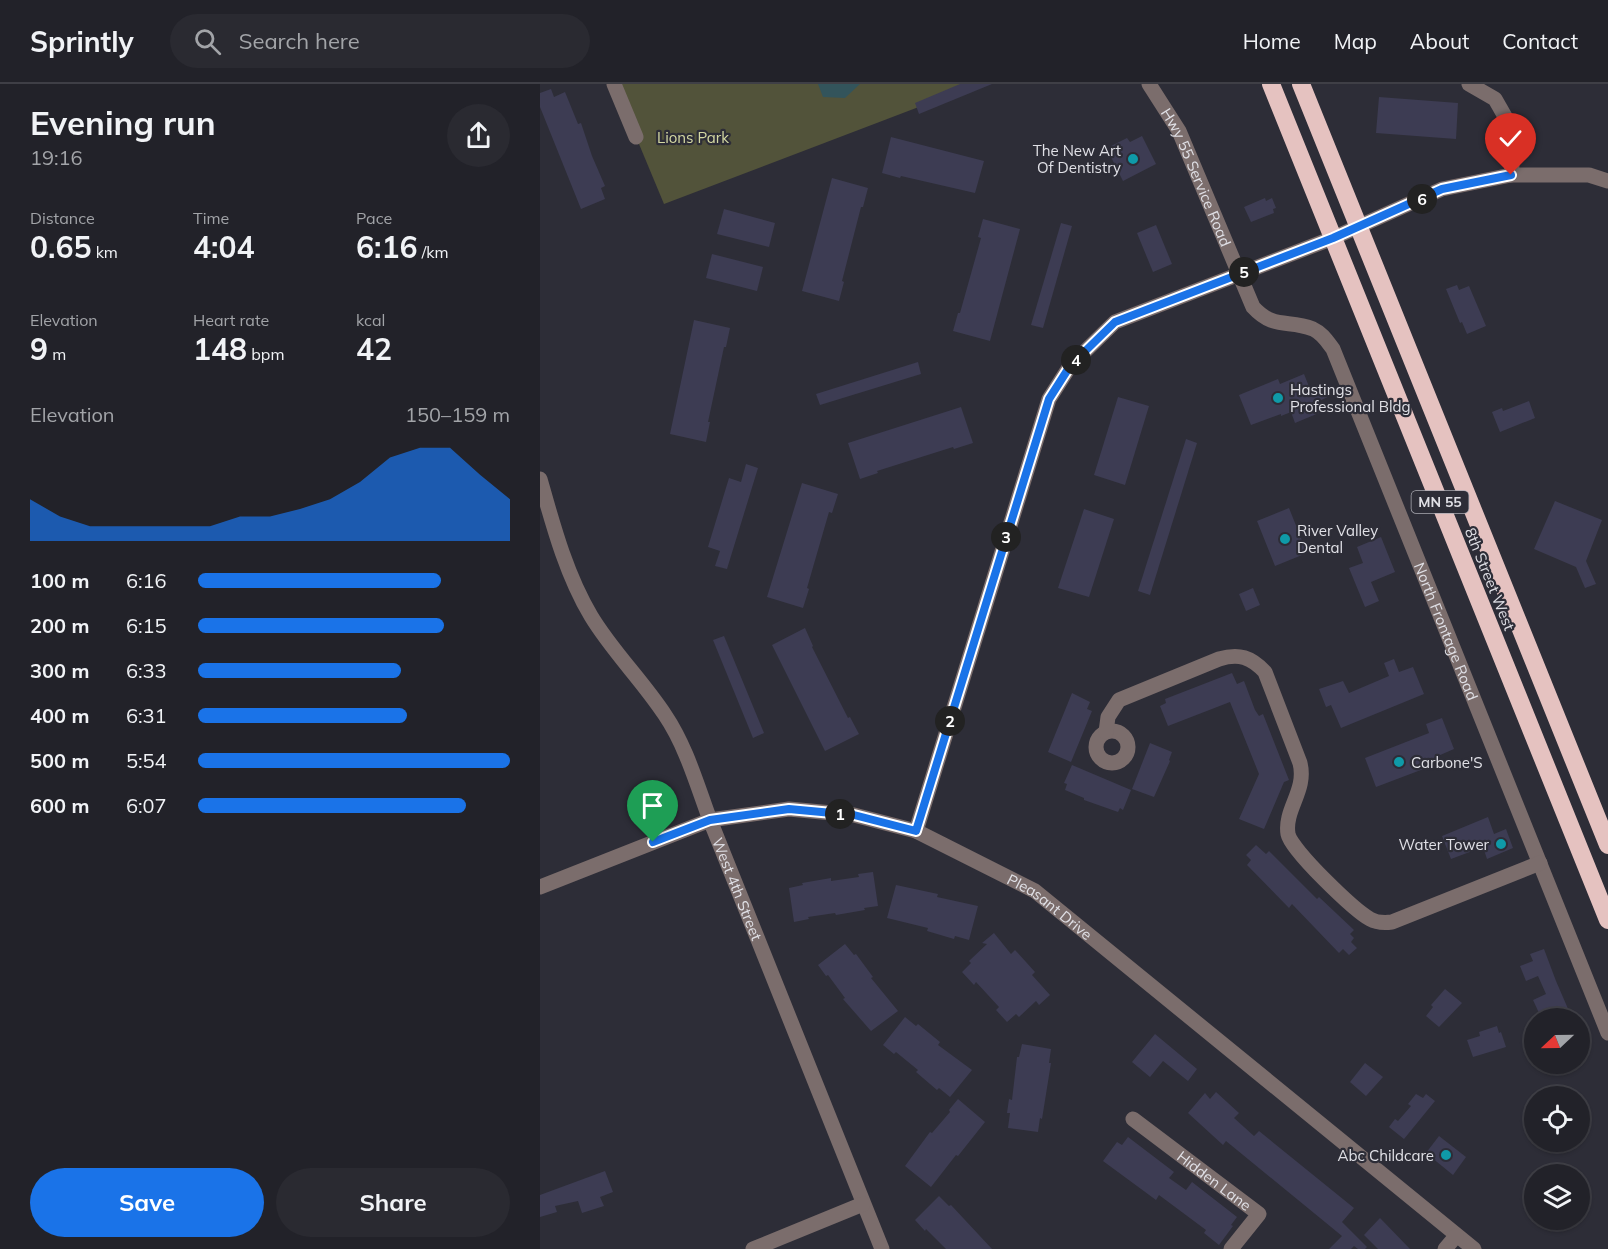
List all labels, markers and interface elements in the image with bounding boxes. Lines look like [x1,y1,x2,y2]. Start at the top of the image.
search box [170,14,590,68]
text: Sprintly [30,24,134,59]
icon: search [191,25,224,58]
text: Search here [239,27,360,55]
text: Home [1243,28,1301,54]
text: Map [1334,28,1377,54]
text: About [1410,28,1469,54]
text: Contact [1502,28,1578,54]
text: Evening run [30,102,216,143]
button: share [447,104,510,167]
street label: Hwy 55 Service Road [1157,104,1236,249]
pin [1485,113,1536,175]
icon: check [1494,122,1527,155]
park label: Lions Park [657,128,729,147]
place label: The New Art Of Dentistry [1033,141,1121,177]
text: 19:16 [30,145,83,170]
marker: The New Art Of Dentistry [1126,152,1140,166]
pin: 6 [1407,184,1437,214]
text: 6 [1417,189,1427,209]
text: Distance [30,208,95,228]
text: Time [193,208,229,228]
text: Pace [356,208,392,228]
text: 0.65 [30,228,91,266]
text: 4:04 [193,228,254,266]
text: 6:16 [356,228,417,266]
text: km [91,242,118,262]
text: /km [417,242,448,262]
pin: 5 [1229,257,1259,287]
text: 5 [1239,262,1249,282]
text: Elevation [30,310,98,330]
text: Heart rate [193,310,269,330]
text: kcal [356,310,385,330]
text: 9 [30,330,48,368]
text: 148 [193,330,247,368]
text: 42 [356,330,392,368]
text: m [48,344,66,364]
text: bpm [247,344,284,364]
pin: 4 [1061,345,1091,375]
text: 4 [1071,350,1081,370]
place label: Hastings Professional Bldg [1290,380,1411,416]
marker: Hastings Professional Bldg [1271,391,1285,405]
text: Elevation [30,402,115,427]
text: 150–159 m [405,402,510,427]
road number: MN 55 [1412,491,1468,513]
place label: River Valley Dental [1297,521,1378,557]
pin: 3 [991,522,1021,552]
street label: 8th Street West [1461,525,1519,633]
text: 3 [1001,527,1011,547]
marker: River Valley Dental [1278,532,1292,546]
street label: North Frontage Road [1410,560,1483,703]
text: 100 m [30,568,89,593]
text: 6:16 [126,568,167,593]
text: 200 m [30,613,89,638]
text: 6:15 [126,613,167,638]
text: 300 m [30,658,89,683]
text: 6:33 [126,658,167,683]
text: 400 m [30,703,89,728]
text: 6:31 [126,703,167,728]
pin: 2 [935,706,965,736]
text: 2 [945,711,955,731]
text: 500 m [30,748,89,773]
text: 5:54 [126,748,167,773]
place label: Carbone'S [1411,753,1483,772]
marker: Carbone'S [1392,755,1406,769]
pin [627,780,678,842]
icon: arrive [636,789,669,822]
text: 600 m [30,793,89,818]
text: 6:07 [126,793,167,818]
pin: 1 [825,799,855,829]
text: 1 [835,804,845,824]
street label: West 4th Street [708,835,767,943]
place label: Water Tower [1399,835,1490,854]
marker: Water Tower [1494,837,1508,851]
street label: Pleasant Drive [1004,869,1096,944]
north arrow [1524,1008,1590,1074]
map controls [1524,1008,1590,1230]
button: locate [1524,1086,1590,1152]
street label: Hidden Lane [1174,1146,1255,1215]
place label: Abc Childcare [1338,1146,1434,1165]
marker: Abc Childcare [1439,1148,1453,1162]
button: layers [1524,1164,1590,1230]
button: Save [30,1168,264,1237]
button: Share [276,1168,510,1237]

